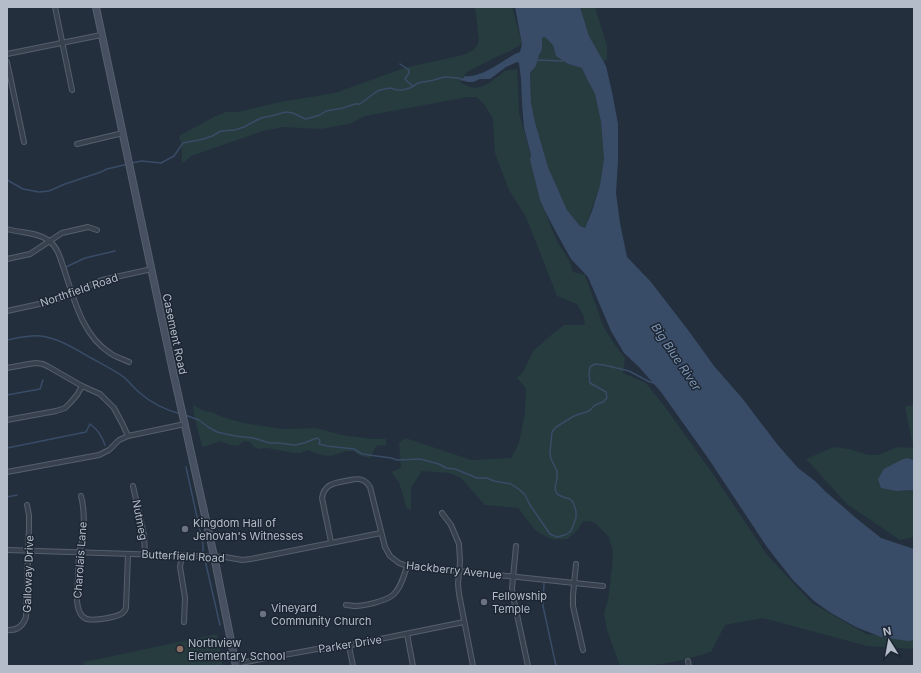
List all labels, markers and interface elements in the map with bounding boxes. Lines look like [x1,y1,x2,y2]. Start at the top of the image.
street label: Northfield Road [38,270,120,310]
street label: Casement Road [160,292,190,376]
water label: Big Blue River [648,320,705,394]
street label: Nutmeg [129,498,151,542]
place label: Kingdom Hall of Jehovah's Witnesses [193,516,304,543]
street label: Charolais Lane [70,521,90,599]
marker: Kingdom Hall of Jehovah's Witnesses [180,524,190,534]
street label: Galloway Drive [20,535,36,613]
street label: Butterfield Road [141,547,225,565]
street label: Hackberry Avenue [405,558,503,582]
place label: Fellowship Temple [492,589,547,616]
marker: Fellowship Temple [479,597,489,607]
place label: Vineyard Community Church [271,601,371,628]
marker: Vineyard Community Church [258,609,268,619]
north arrow [869,621,909,661]
text: N [882,624,893,639]
street label: Parker Drive [317,632,383,656]
place label: Northview Elementary School [188,636,285,663]
marker: Northview Elementary School [175,644,185,654]

